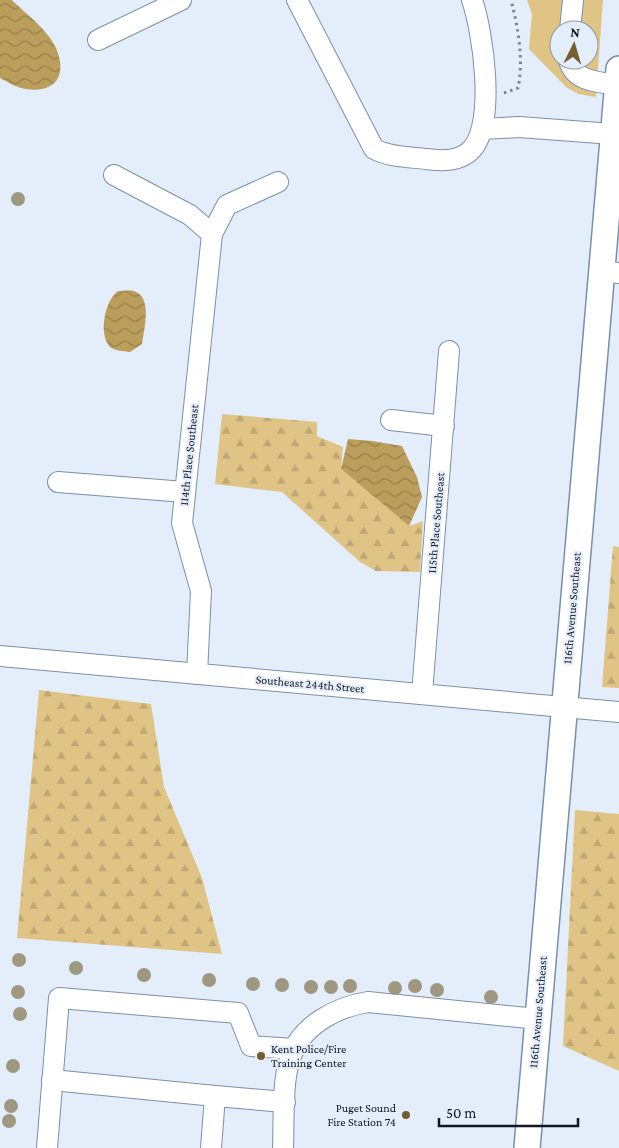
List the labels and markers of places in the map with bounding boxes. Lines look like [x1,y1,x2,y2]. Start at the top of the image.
place label: Kent Police/Fire Training Center [271,1042,347,1070]
marker: Kent Police/Fire Training Center [255,1050,267,1062]
place label: Puget Sound Fire Station 74 [327,1101,397,1129]
marker: Puget Sound Fire Station 74 [400,1109,412,1121]

